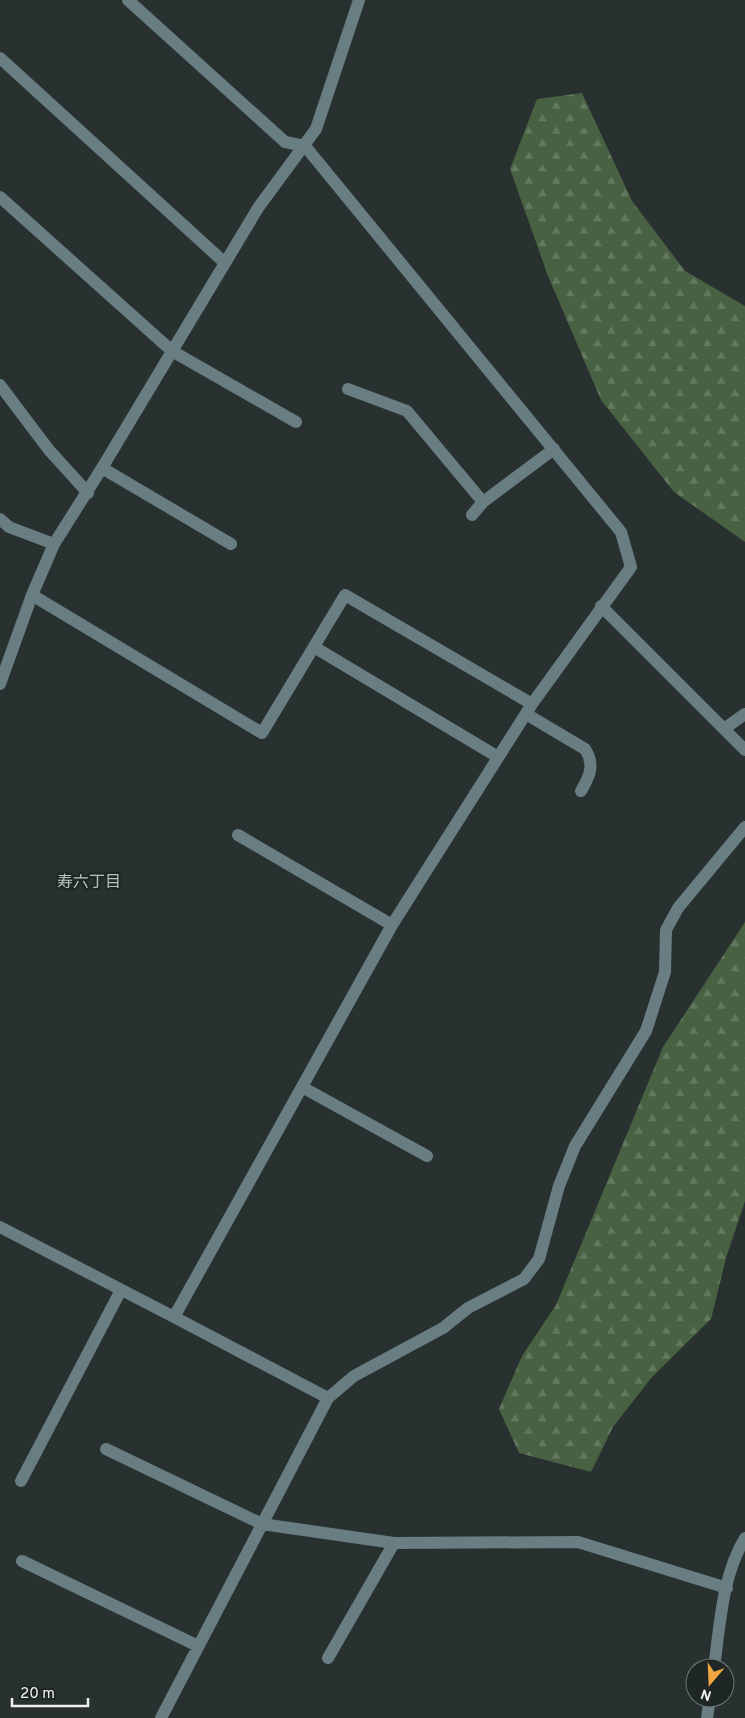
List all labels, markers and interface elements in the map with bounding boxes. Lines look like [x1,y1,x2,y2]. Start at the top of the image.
district label: 寿六丁目 [57,873,121,893]
north arrow [685,1658,735,1708]
scale bar [12,1676,89,1708]
text: N [699,1684,714,1704]
text: 20 m [20,1685,55,1704]

